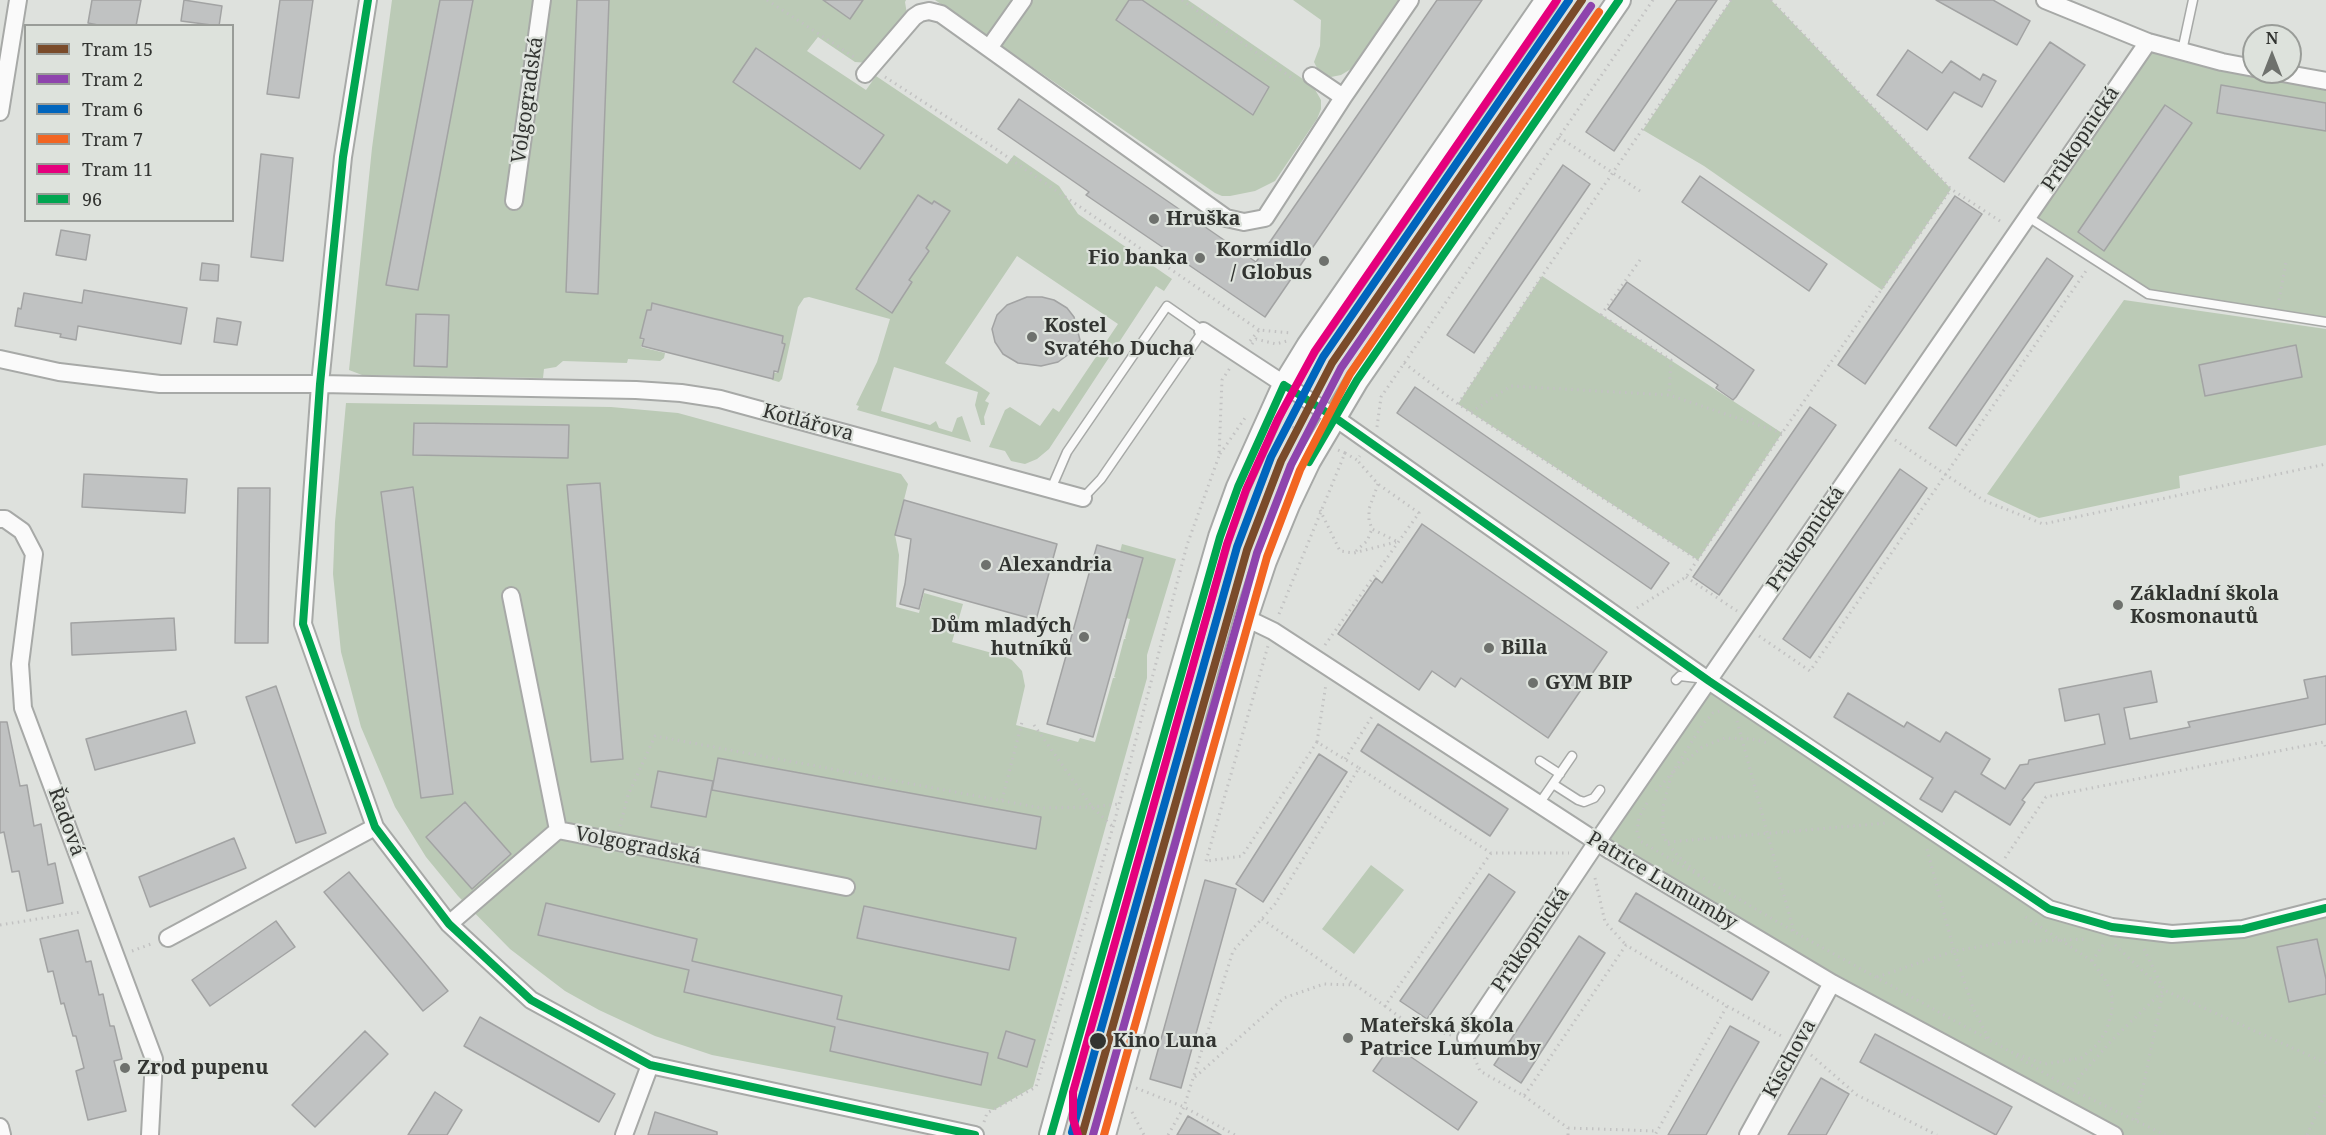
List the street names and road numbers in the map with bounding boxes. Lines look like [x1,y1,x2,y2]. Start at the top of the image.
street label: Volgogradská [507,35,549,165]
street label: Průkopnická [2037,82,2125,196]
street label: Kotlářova [760,399,856,447]
street label: Průkopnická [1762,482,1850,596]
street label: Řadová [43,785,89,859]
street label: Volgogradská [573,822,703,870]
street label: Patrice Lumumby [1583,827,1741,935]
street label: Průkopnická [1487,883,1575,997]
street label: Kischova [1759,1015,1821,1103]

